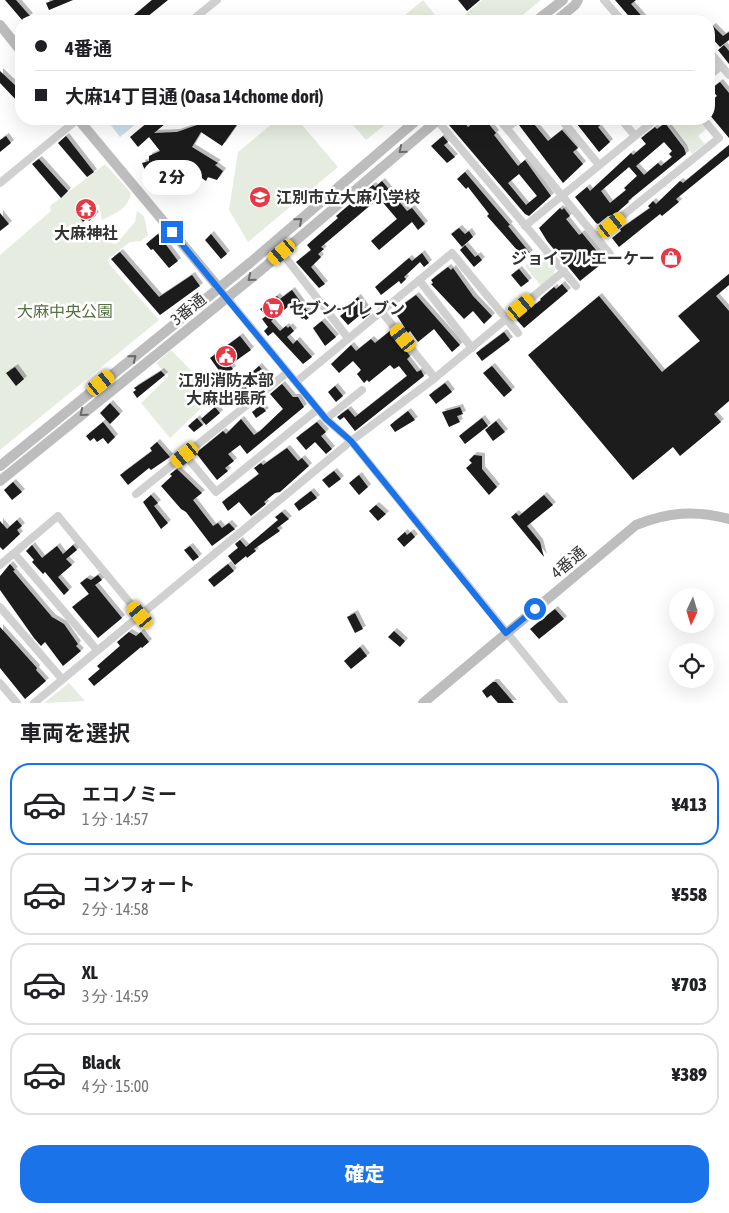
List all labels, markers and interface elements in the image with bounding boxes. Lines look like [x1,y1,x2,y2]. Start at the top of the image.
text: 4番通 [65,37,112,59]
text: 大麻14丁目通 (Oasa 14chome dori) [65,85,324,107]
one-way arrow [398,145,407,154]
callout: 2 分 [142,160,202,194]
text: 2 分 [159,168,185,186]
school or university icon: 江別市立大麻小学校 [248,185,272,209]
place label: 江別市立大麻小学校 [276,188,420,206]
temple icon: 大麻神社 [74,197,98,221]
car [595,210,628,240]
one-way arrow [293,219,302,227]
route end [161,221,183,243]
place label: 大麻神社 [54,224,118,242]
car [265,237,298,267]
shop icon: ジョイフルエーケー [659,246,683,270]
place label: ジョイフルエーケー [511,249,655,267]
one-way arrow [248,273,257,281]
street label: 3番通 [167,290,209,328]
car [504,292,537,322]
supermarket icon: セブン-イレブン [261,296,285,320]
place label: セブン-イレブン [289,299,405,317]
park label: 大麻中央公園 [17,302,113,320]
car [387,322,418,354]
public building icon: 江別消防本部 大麻出張所 [214,344,238,368]
one-way arrow [127,355,136,363]
car [84,368,117,398]
place label: 江別消防本部 大麻出張所 [178,371,274,407]
one-way arrow [80,407,89,416]
car [168,440,201,470]
street label: 4番通 [547,542,589,582]
north arrow [669,588,714,632]
map controls [669,588,714,688]
route start [524,598,546,620]
car [124,599,155,631]
button: locate [669,643,714,688]
text: 車両を選択 [20,720,130,746]
icon: car [22,782,67,827]
text: エコノミー [82,783,177,805]
text: ¥413 [672,793,707,815]
text: 1 分 · 14:57 [82,810,148,828]
icon: car [22,872,67,917]
text: コンフォート [82,873,195,895]
text: ¥558 [672,883,707,905]
text: 2 分 · 14:58 [82,900,148,918]
text: XL [82,961,98,983]
icon: car [22,962,67,1007]
text: ¥703 [672,973,707,995]
text: 3 分 · 14:59 [82,987,148,1005]
text: Black [82,1051,120,1073]
icon: car [22,1052,67,1097]
text: ¥389 [672,1063,707,1085]
text: 4 分 · 15:00 [82,1077,149,1095]
button: 確定 [20,1145,709,1203]

